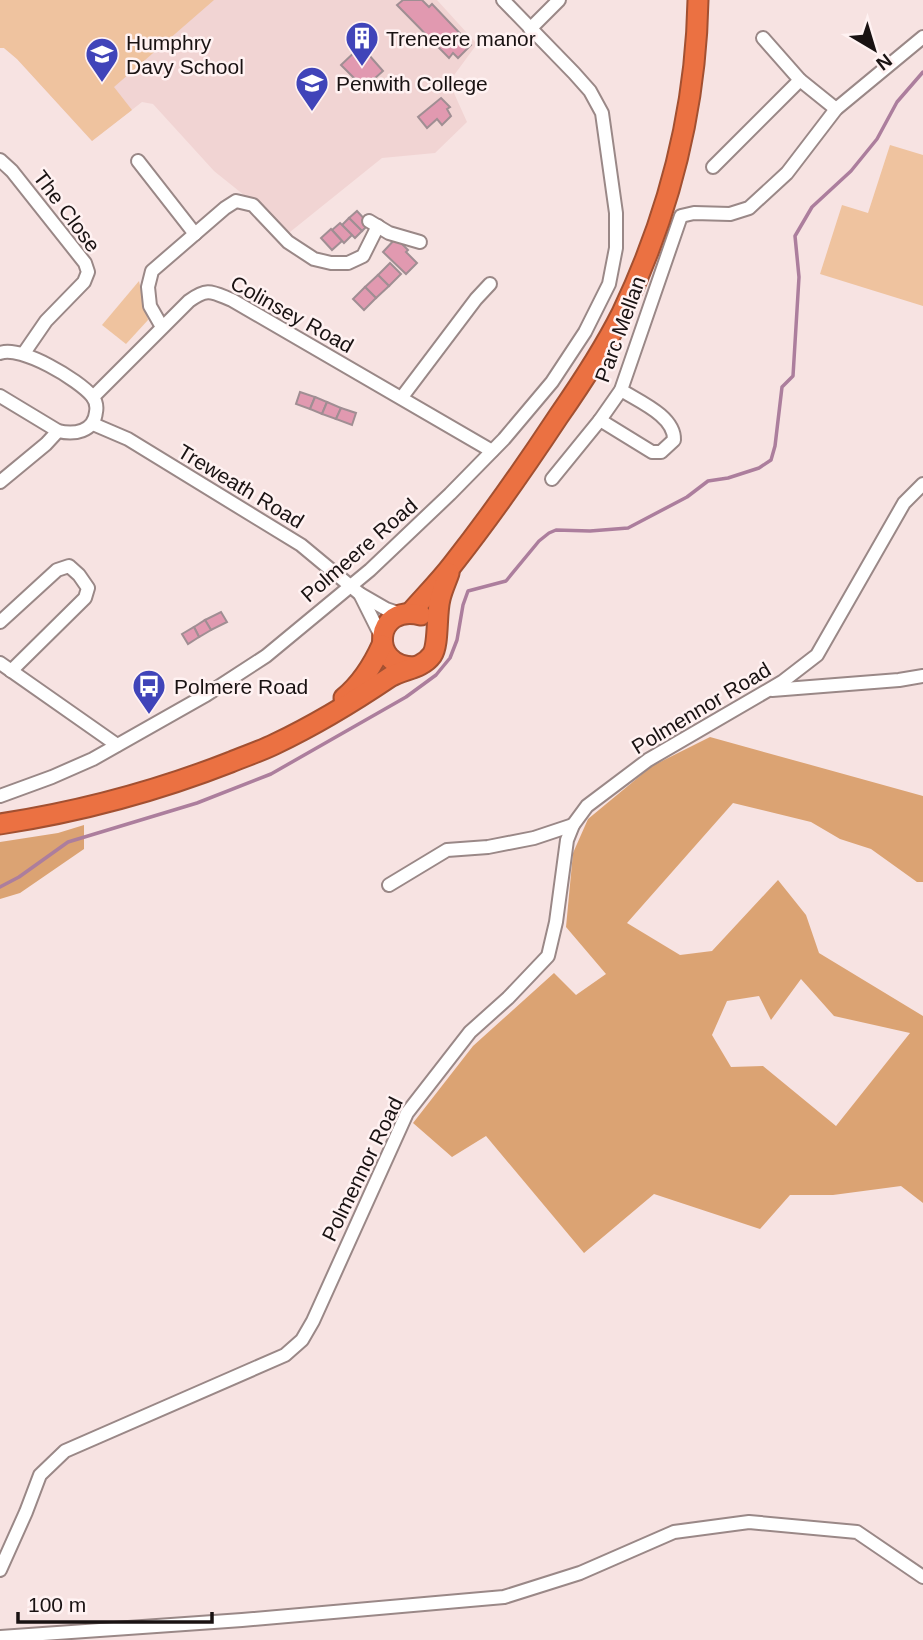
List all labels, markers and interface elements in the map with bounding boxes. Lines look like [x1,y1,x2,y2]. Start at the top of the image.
north arrow [839,14,909,84]
building icon: Treneere manor [343,19,381,68]
place label: Treneere manor [386,27,536,50]
place label: Humphry Davy School [126,31,244,78]
school or university icon: Humphry Davy School [83,35,121,84]
text: N [872,50,896,75]
school or university icon: Penwith College [293,64,331,113]
place label: Penwith College [336,72,488,95]
street label: The Close [29,166,105,256]
street label: Colinsey Road [227,271,357,357]
street label: Parc Mellan [590,273,650,385]
street label: Treweath Road [174,439,308,533]
street label: Polmeere Road [296,493,422,607]
street label: Polmennor Road [628,658,774,758]
bus stop icon: Polmere Road [130,667,168,716]
place label: Polmere Road [174,675,308,698]
street label: Polmennor Road [317,1093,407,1245]
scale bar [18,1580,212,1624]
text: 100 m [28,1593,86,1616]

